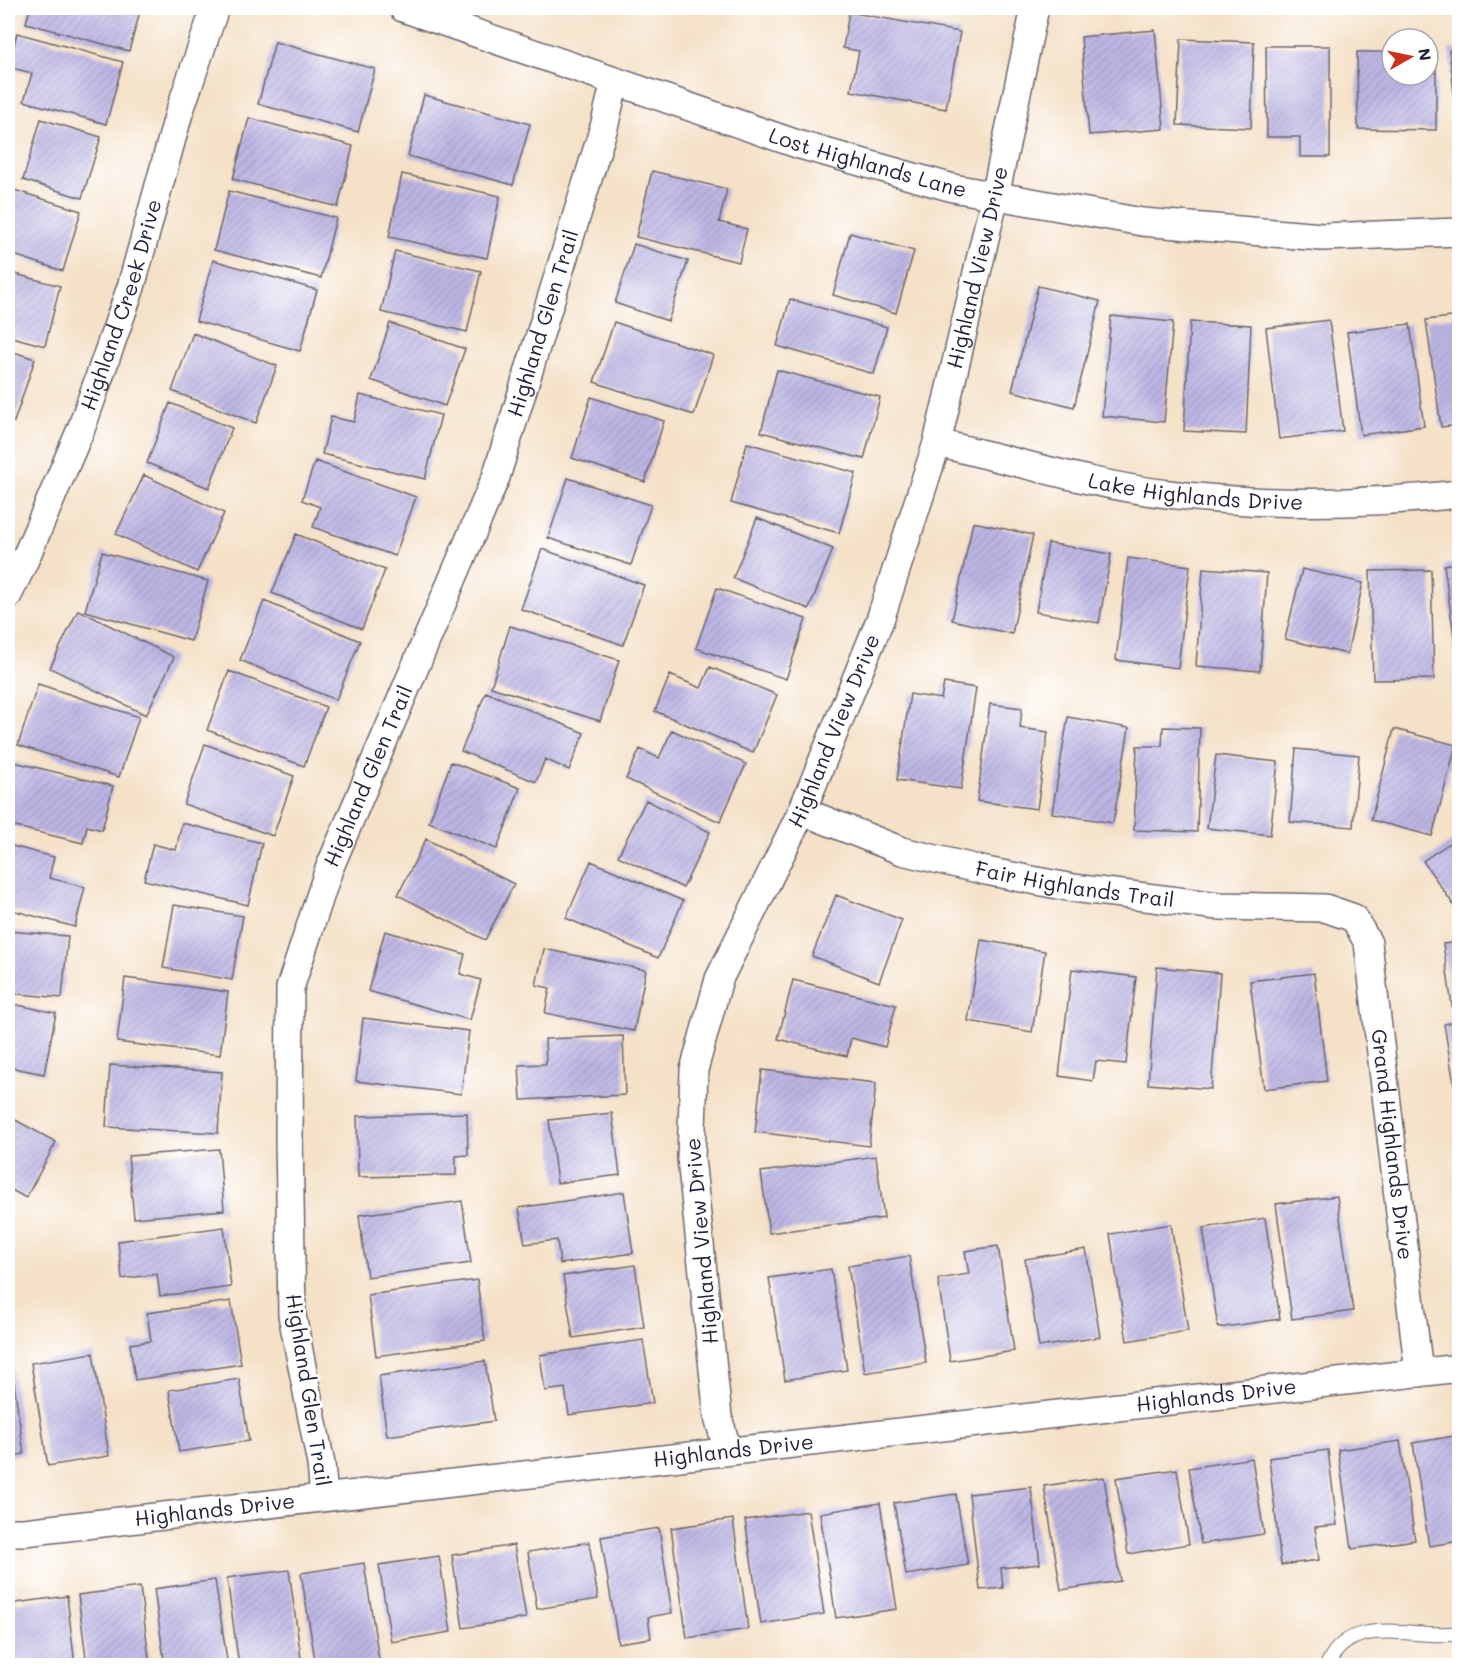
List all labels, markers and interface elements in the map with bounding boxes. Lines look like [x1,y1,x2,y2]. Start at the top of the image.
north arrow [1380,27,1440,87]
text: N [1414,47,1437,62]
street label: Lost Highlands Lane [766,120,969,202]
street label: Highland View Drive [940,164,1013,371]
street label: Highland Creek Drive [74,196,167,414]
street label: Highland Glen Trail [500,226,584,420]
street label: Lake Highlands Drive [1086,465,1303,515]
street label: Highland View Drive [781,630,885,832]
street label: Highland Glen Trail [317,681,418,871]
street label: Fair Highlands Trail [973,854,1176,912]
street label: Grand Highlands Drive [1366,1027,1420,1261]
street label: Highland View Drive [678,1137,723,1345]
street label: Highland Glen Trail [281,1292,338,1488]
street label: Highlands Drive [1134,1372,1298,1417]
street label: Highlands Drive [652,1427,815,1472]
street label: Highlands Drive [133,1486,296,1531]

